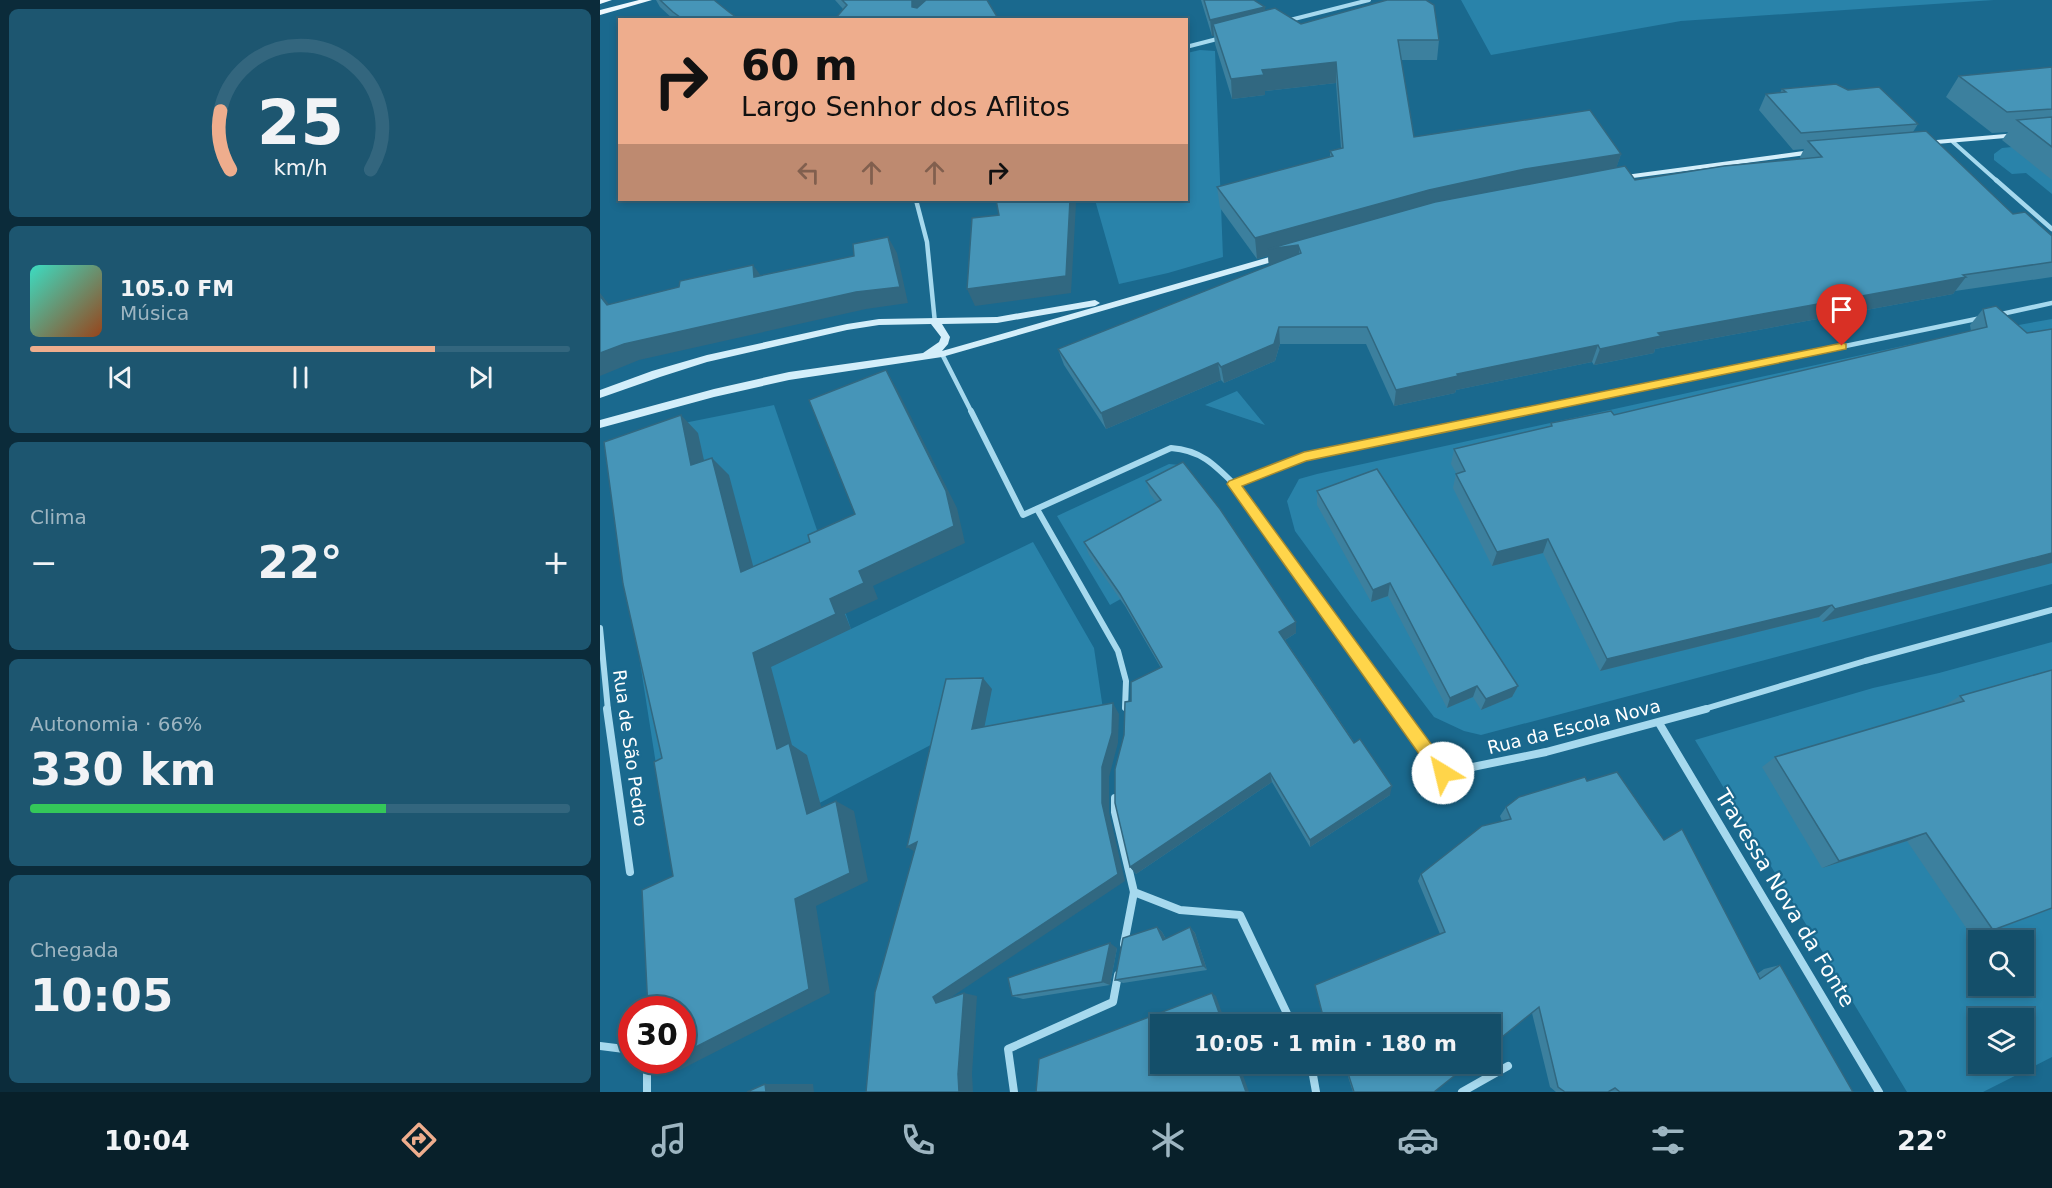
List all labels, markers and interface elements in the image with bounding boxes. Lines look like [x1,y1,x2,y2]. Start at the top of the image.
text: 60 m [741,41,858,90]
icon: right [642,42,720,120]
text: 25 [257,86,343,159]
text: Largo Senhor dos Aflitos [741,91,1070,122]
text: km/h [273,155,327,180]
icon: left [792,156,825,189]
icon: ahead [855,156,888,189]
icon: ahead [918,156,951,189]
icon: right [981,156,1014,189]
text: 105.0 FM [120,276,234,301]
pin [1816,284,1867,346]
icon: arrive [1825,293,1858,326]
text: Música [120,301,189,325]
icon: previous [104,361,137,394]
icon: pause [284,361,317,394]
icon: next [464,361,497,394]
text: Clima [30,505,87,529]
text: 22° [257,536,343,589]
text: − [30,543,58,582]
text: + [542,543,570,582]
street label: Rua de São Pedro [609,668,652,828]
street label: Rua da Escola Nova [1485,695,1663,758]
text: Autonomia · 66% [30,712,202,736]
position arrow [1411,741,1475,805]
text: 330 km [30,743,216,796]
street label: Travessa Nova da Fonte [1710,784,1860,1011]
map controls [1968,930,2034,1074]
button: search [1968,930,2034,996]
text: Chegada [30,938,119,962]
text: 10:05 [30,969,173,1022]
speed limit sign: 30 [618,996,696,1074]
button: layers [1968,1008,2034,1074]
text: 10:05 · 1 min · 180 m [1194,1031,1457,1056]
icon: directions [398,1119,440,1161]
icon: music [648,1119,690,1161]
icon: phone [897,1119,939,1161]
icon: climate [1147,1119,1189,1161]
icon: car [1397,1119,1439,1161]
icon: filters [1647,1119,1689,1161]
text: 10:04 [104,1125,190,1156]
text: 22° [1897,1125,1948,1156]

